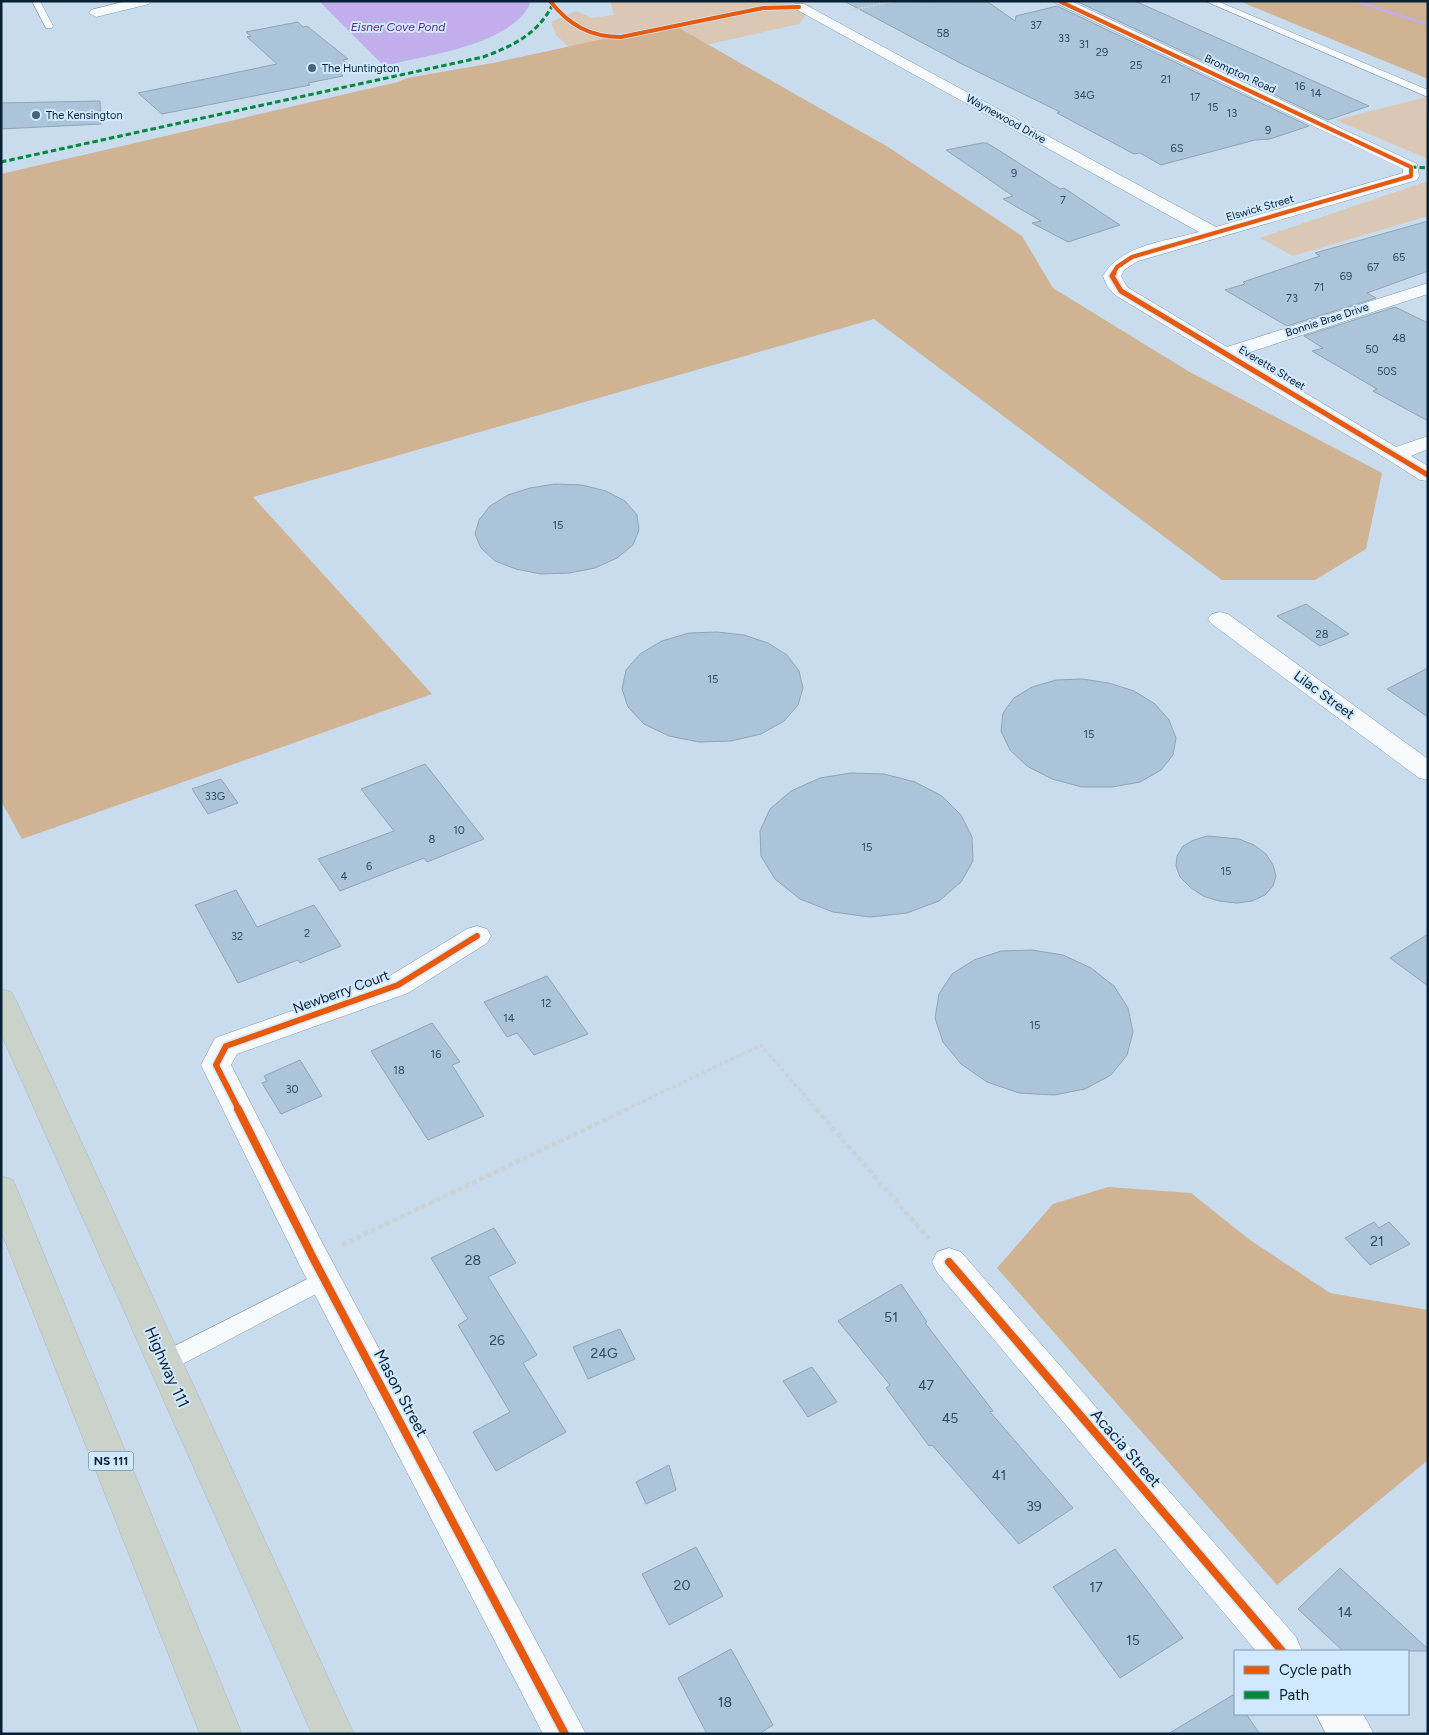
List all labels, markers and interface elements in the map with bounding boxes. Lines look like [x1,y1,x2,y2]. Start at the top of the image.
house number: 37 [1030,19,1042,32]
water label: Eisner Cove Pond [351,20,446,34]
house number: 58 [936,27,950,40]
house number: 33 [1058,32,1070,45]
house number: 31 [1079,38,1089,51]
house number: 29 [1096,46,1108,59]
street label: Brompton Road [1202,52,1278,96]
house number: 25 [1130,59,1142,72]
marker: The Huntington [306,62,318,74]
place label: The Huntington [322,62,399,75]
house number: 21 [1161,73,1171,86]
house number: 16 [1295,80,1305,93]
house number: 14 [1310,87,1322,100]
house number: 34G [1073,89,1095,102]
house number: 17 [1190,91,1200,104]
street label: Waynewood Drive [964,92,1048,146]
house number: 15 [1208,101,1218,114]
house number: 13 [1227,107,1237,120]
marker: The Kensington [30,109,42,121]
place label: The Kensington [46,109,123,122]
house number: 9 [1265,124,1271,137]
house number: 6S [1171,142,1184,155]
house number: 9 [1011,167,1017,180]
street label: Elswick Street [1225,192,1295,224]
house number: 7 [1060,194,1066,207]
house number: 65 [1393,251,1405,264]
house number: 67 [1367,261,1379,274]
house number: 69 [1340,270,1352,283]
house number: 71 [1314,281,1324,294]
house number: 73 [1286,292,1298,305]
street label: Bonnie Brae Drive [1284,300,1370,340]
house number: 48 [1392,332,1406,345]
street label: Everette Street [1236,343,1308,393]
house number: 50 [1365,343,1379,356]
house number: 50S [1377,365,1397,378]
house number: 15 [553,519,563,532]
house number: 28 [1316,628,1329,641]
street label: Lilac Street [1290,667,1358,723]
house number: 15 [708,673,718,686]
house number: 15 [1084,728,1094,741]
house number: 33G [205,790,225,803]
house number: 10 [453,824,465,837]
house number: 8 [429,833,436,846]
house number: 15 [862,841,872,854]
house number: 6 [366,860,372,873]
house number: 15 [1221,865,1231,878]
house number: 4 [341,870,348,883]
house number: 2 [304,927,310,940]
house number: 32 [231,930,243,943]
street label: Newberry Court [290,967,392,1017]
house number: 12 [541,997,551,1010]
house number: 14 [503,1012,515,1025]
house number: 15 [1030,1019,1040,1032]
house number: 16 [431,1048,441,1061]
house number: 18 [393,1064,405,1077]
house number: 30 [285,1083,299,1096]
house number: 21 [1370,1233,1384,1250]
house number: 28 [465,1252,481,1269]
house number: 51 [884,1309,898,1326]
street label: Highway 111 [141,1324,193,1410]
house number: 26 [489,1332,505,1349]
house number: 24G [590,1345,618,1362]
street label: Mason Street [370,1346,432,1440]
house number: 47 [918,1377,935,1394]
street label: Acacia Street [1087,1405,1165,1491]
house number: 45 [942,1410,958,1427]
road number: NS 111 [88,1452,134,1470]
house number: 41 [992,1467,1006,1484]
house number: 39 [1026,1498,1042,1515]
house number: 20 [674,1577,690,1594]
house number: 17 [1089,1579,1103,1596]
house number: 14 [1338,1604,1353,1621]
house number: 15 [1126,1632,1140,1649]
legend [1234,1650,1409,1715]
text: Cycle path [1279,1661,1351,1679]
text: Path [1279,1686,1309,1704]
house number: 18 [718,1694,732,1711]

